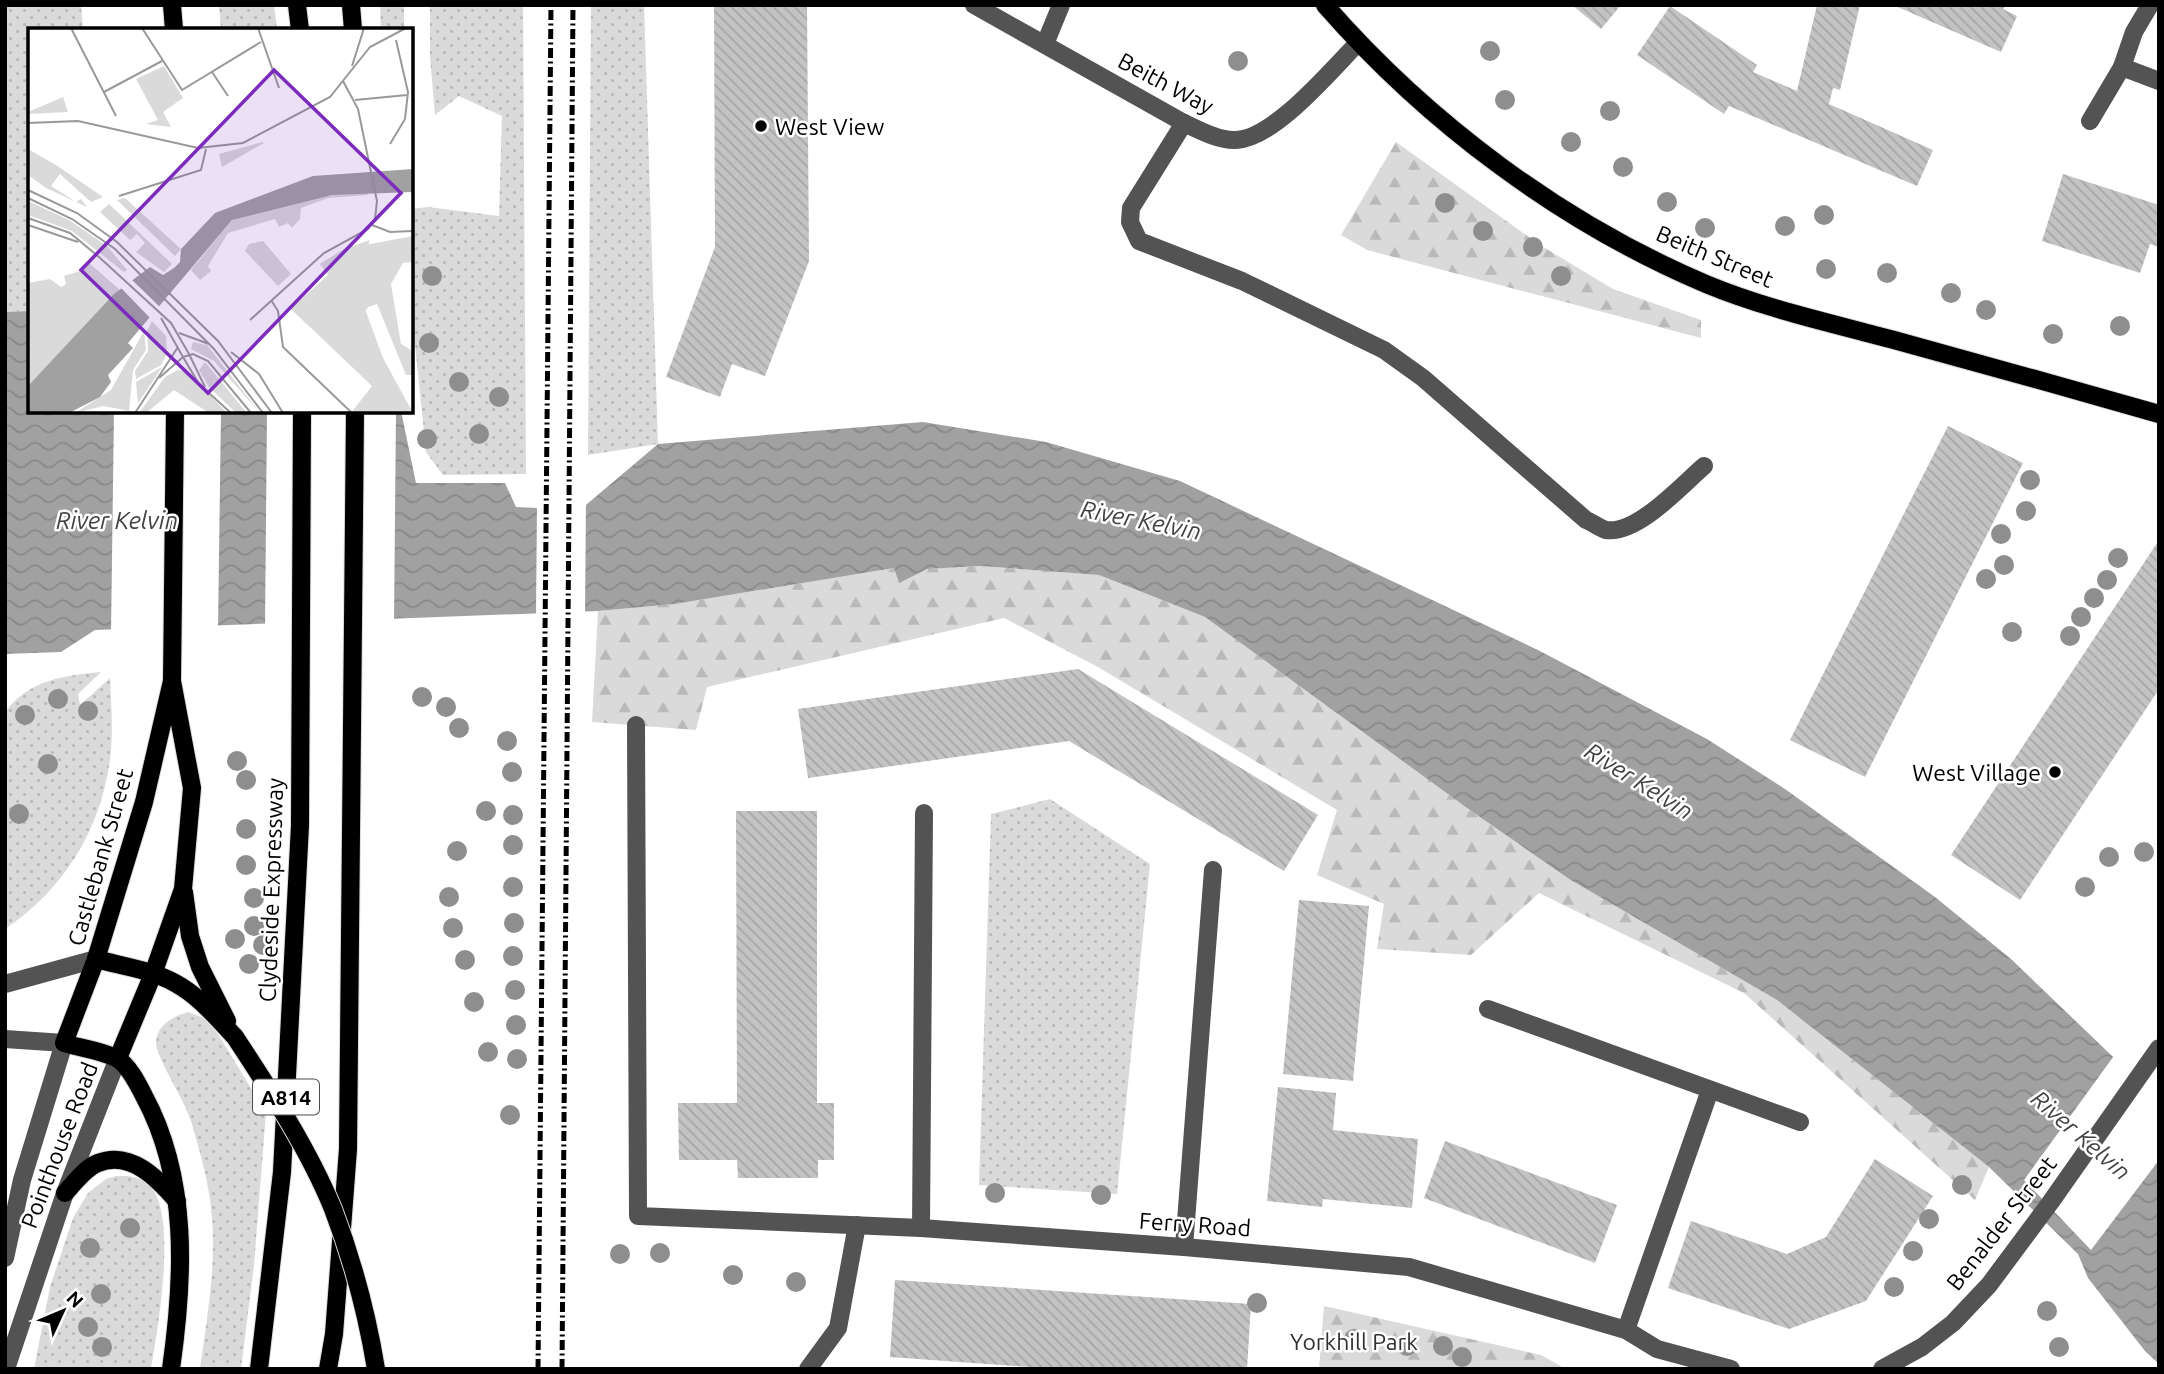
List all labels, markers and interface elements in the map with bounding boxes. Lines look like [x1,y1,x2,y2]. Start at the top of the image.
inset map [28,28,413,413]
street label: Beith Way [1114,48,1218,118]
place label: West View [775,114,885,139]
marker: West View [753,118,769,134]
street label: Beith Street [1653,220,1777,292]
water label: River Kelvin [1078,495,1204,545]
water label: River Kelvin [56,507,178,534]
water label: River Kelvin [1580,737,1698,825]
place label: West Village [1912,760,2041,785]
marker: West Village [2047,764,2063,780]
street label: Castlebank Street [63,766,137,948]
street label: Clydeside Expressway [255,777,287,1003]
street label: Pointhouse Road [16,1059,102,1231]
road number: A814 [253,1080,319,1114]
water label: River Kelvin [2026,1085,2136,1185]
street label: Benalder Street [1941,1151,2061,1295]
street label: Ferry Road [1138,1208,1252,1240]
north arrow [28,1276,98,1346]
text: N [62,1286,88,1312]
park label: Yorkhill Park [1290,1329,1418,1354]

